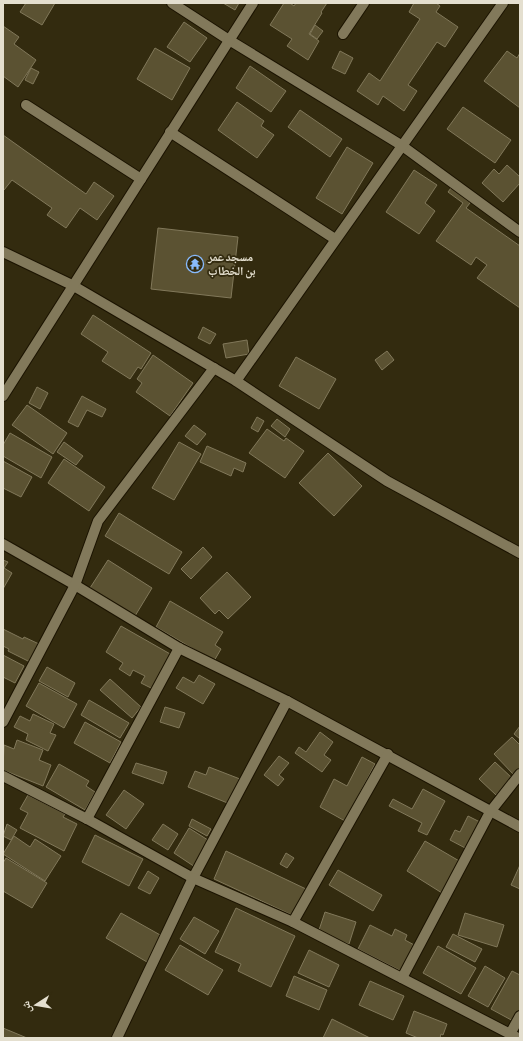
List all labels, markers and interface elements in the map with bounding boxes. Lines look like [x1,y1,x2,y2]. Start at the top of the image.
place label: مسجد عمر بن الخطاب [207,250,256,279]
temple icon: مسجد عمر بن الخطاب [185,254,205,274]
north arrow [16,985,56,1025]
text: ش [19,999,35,1014]

